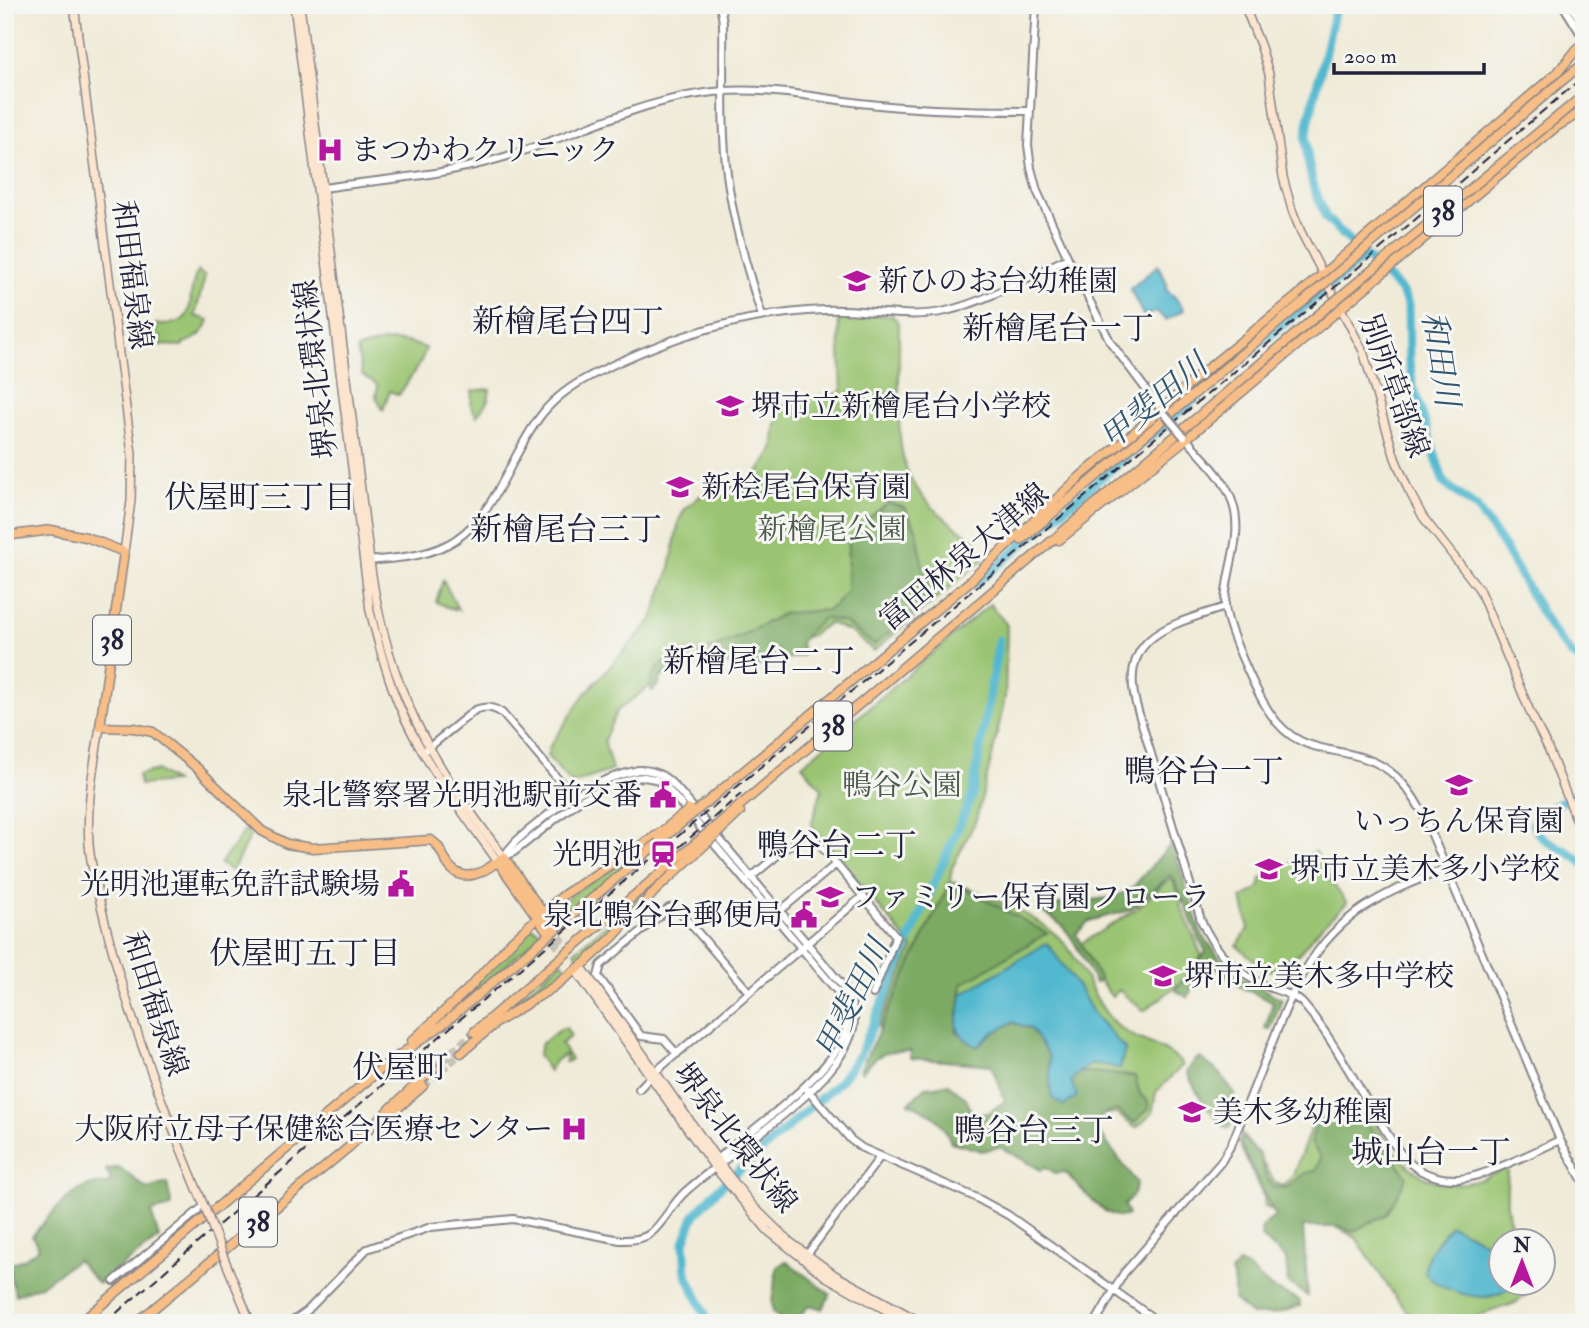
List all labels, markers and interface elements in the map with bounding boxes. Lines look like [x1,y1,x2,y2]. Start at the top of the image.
scale bar [1334,32,1484,76]
text: 200 m [1344,43,1397,70]
place label: まつかわクリニック [351,132,619,169]
hospital icon: まつかわクリニック [315,135,345,165]
road number: 38 [1424,186,1462,235]
street label: 和田福泉線 [104,198,160,352]
place label: 新ひのお台幼稚園 [878,263,1118,300]
school or university icon: 新ひのお台幼稚園 [842,266,872,296]
street label: 堺泉北環状線 [287,277,345,461]
district label: 新檜尾台四丁 [472,302,664,342]
water label: 和田川 [1413,308,1468,412]
district label: 新檜尾台一丁 [962,309,1154,349]
street label: 別所草部線 [1351,309,1437,463]
water label: 甲斐田川 [1092,344,1218,458]
place label: 堺市立新檜尾台小学校 [751,388,1051,425]
school or university icon: 堺市立新檜尾台小学校 [715,391,745,421]
place label: 新桧尾台保育園 [701,469,911,506]
school or university icon: 新桧尾台保育園 [665,472,695,502]
street label: 富田林泉大津線 [872,475,1056,639]
district label: 伏屋町三丁目 [164,478,356,518]
district label: 新檜尾台三丁 [470,510,662,550]
park label: 新檜尾公園 [757,511,907,548]
road number: 38 [93,616,131,664]
district label: 新檜尾台二丁 [663,642,855,682]
road number: 38 [814,702,852,750]
district label: 鴨谷台一丁 [1124,752,1284,792]
park label: 鴨谷公園 [842,767,962,804]
school or university icon: いっちん保育園 [1444,770,1474,800]
place label: 泉北警察署光明池駅前交番 [282,777,642,814]
public building icon: 泉北警察署光明池駅前交番 [648,780,678,810]
place label: いっちん保育園 [1354,803,1564,840]
district label: 鴨谷台二丁 [757,826,917,866]
place label: 光明池 [552,836,642,873]
station icon: 光明池 [648,839,678,869]
place label: 堺市立美木多小学校 [1290,851,1560,888]
school or university icon: 堺市立美木多小学校 [1254,854,1284,884]
place label: 光明池運転免許試験場 [80,866,380,903]
public building icon: 光明池運転免許試験場 [386,869,416,899]
place label: ファミリー保育園フローラ [851,879,1210,916]
school or university icon: ファミリー保育園フローラ [815,882,845,912]
place label: 泉北鴨谷台郵便局 [543,897,783,934]
public building icon: 泉北鴨谷台郵便局 [789,900,819,930]
street label: 和田福泉線 [114,927,196,1081]
water label: 甲斐田川 [807,930,900,1065]
district label: 伏屋町五丁目 [209,934,401,974]
place label: 堺市立美木多中学校 [1184,958,1454,995]
school or university icon: 堺市立美木多中学校 [1148,961,1178,991]
district label: 伏屋町 [352,1048,448,1088]
street label: 堺泉北環状線 [665,1056,805,1220]
place label: 美木多幼稚園 [1213,1094,1393,1131]
school or university icon: 美木多幼稚園 [1177,1097,1207,1127]
place label: 大阪府立母子保健総合医療センター [74,1111,553,1148]
district label: 鴨谷台三丁 [954,1111,1114,1151]
hospital icon: 大阪府立母子保健総合医療センター [559,1114,589,1144]
district label: 城山台一丁 [1351,1133,1511,1173]
road number: 38 [239,1198,277,1246]
north arrow [1488,1226,1558,1296]
text: N [1512,1234,1531,1258]

